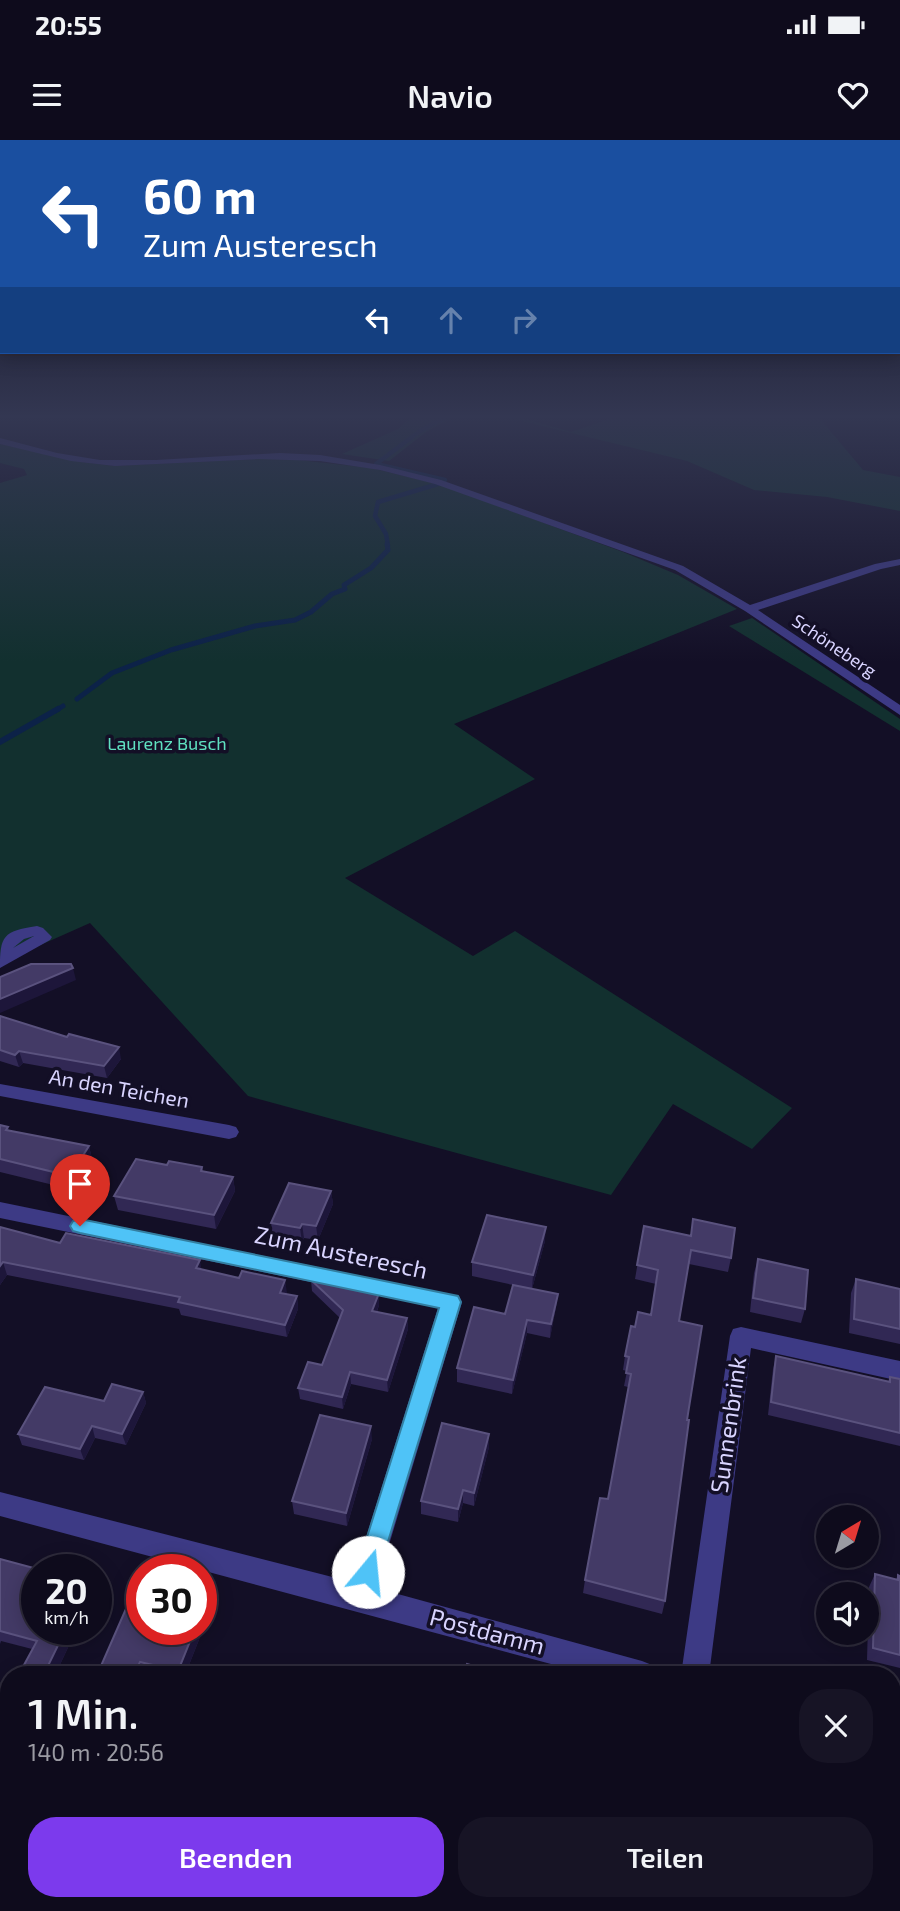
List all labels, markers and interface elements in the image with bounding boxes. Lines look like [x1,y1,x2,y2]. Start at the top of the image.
text: 20:55 [35,9,102,40]
icon: menu [28,76,66,114]
text: Navio [407,76,493,114]
icon: heart [834,76,872,114]
text: 60 m [143,165,257,224]
icon: left [28,168,119,259]
text: Zum Austeresch [143,225,378,263]
icon: left [359,301,397,339]
icon: ahead [432,301,470,339]
icon: right [505,301,543,339]
street label: Schöneberg [788,609,881,681]
park label: Laurenz Busch [107,732,227,754]
street label: An den Teichen [47,1063,191,1112]
pin [50,1154,110,1226]
icon: arrive [61,1165,99,1203]
street label: Zum Austeresch [252,1219,430,1284]
street label: Sunnenbrink [704,1355,751,1495]
north arrow [816,1505,878,1568]
map controls [816,1505,879,1645]
position arrow [331,1535,405,1609]
speed limit sign: 30 [126,1554,217,1645]
text: 20 [45,1569,88,1611]
button: sound [816,1582,879,1645]
street label: Postdamm [427,1601,548,1660]
text: km/h [44,1606,89,1628]
text: 1 Min. [28,1687,139,1737]
button: close [799,1689,873,1763]
text: 140 m · 20:56 [28,1738,164,1766]
button: Beenden [28,1817,444,1897]
button: Teilen [458,1817,873,1897]

